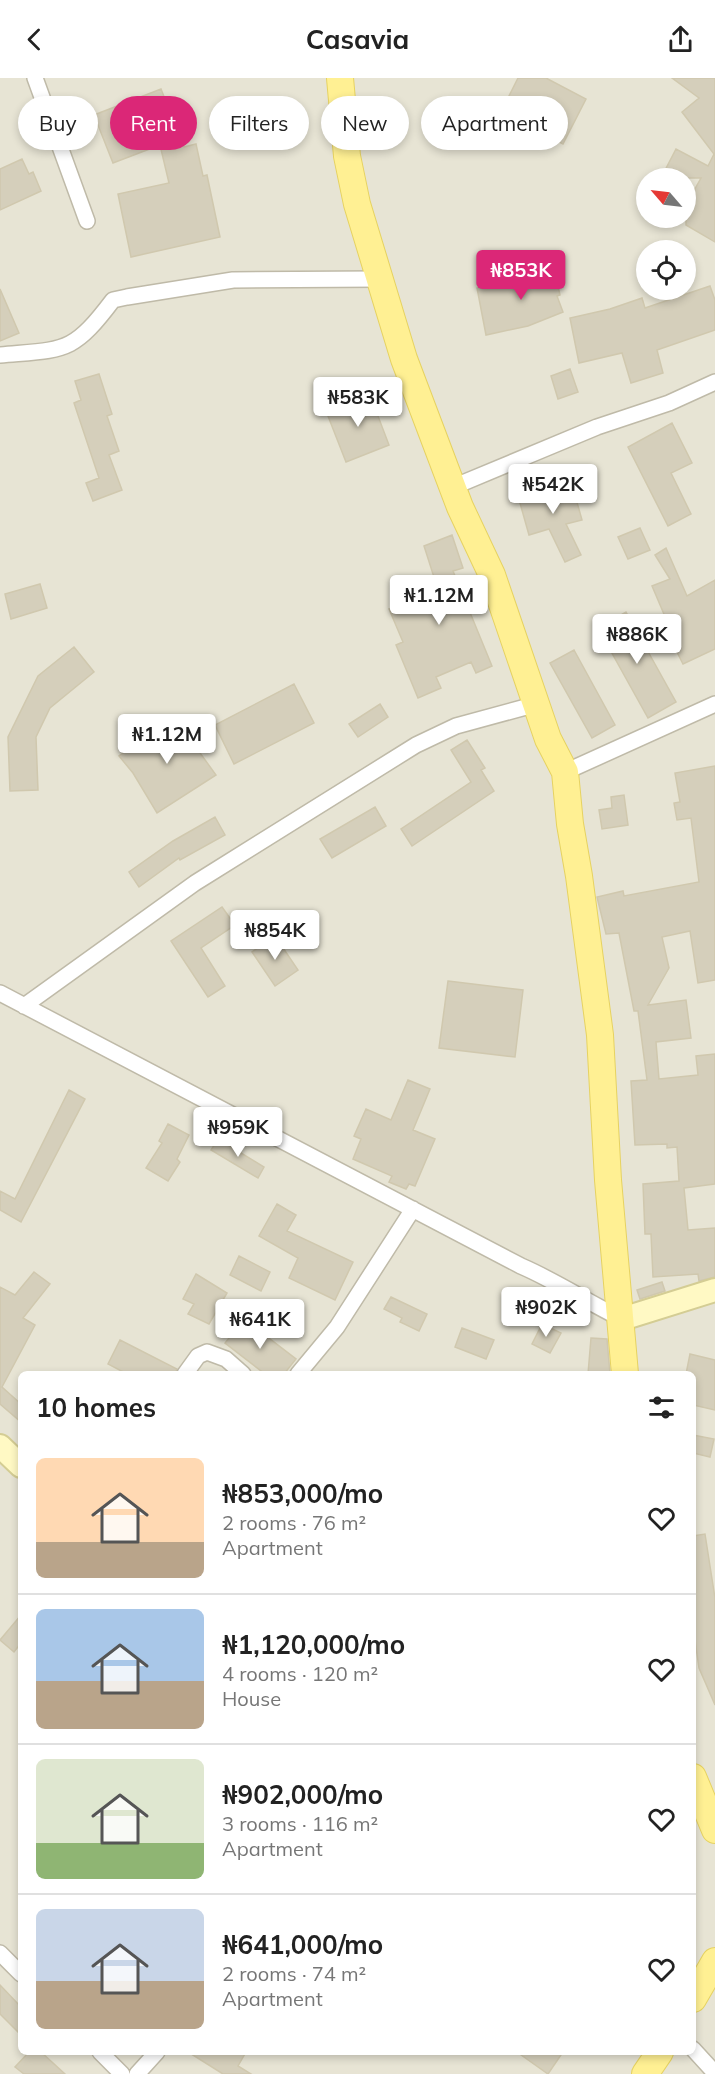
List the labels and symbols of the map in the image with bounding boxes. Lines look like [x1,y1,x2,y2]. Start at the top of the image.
north arrow [636,168,696,228]
pin: ₦853K [479,250,563,301]
pin: ₦583K [316,377,400,428]
pin: ₦542K [511,464,595,515]
pin: ₦1.12M [390,575,488,626]
pin: ₦886K [595,614,679,665]
pin: ₦1.12M [118,714,216,765]
pin: ₦854K [233,910,317,961]
pin: ₦959K [196,1107,280,1158]
pin: ₦902K [504,1287,588,1338]
pin: ₦641K [218,1299,302,1350]

